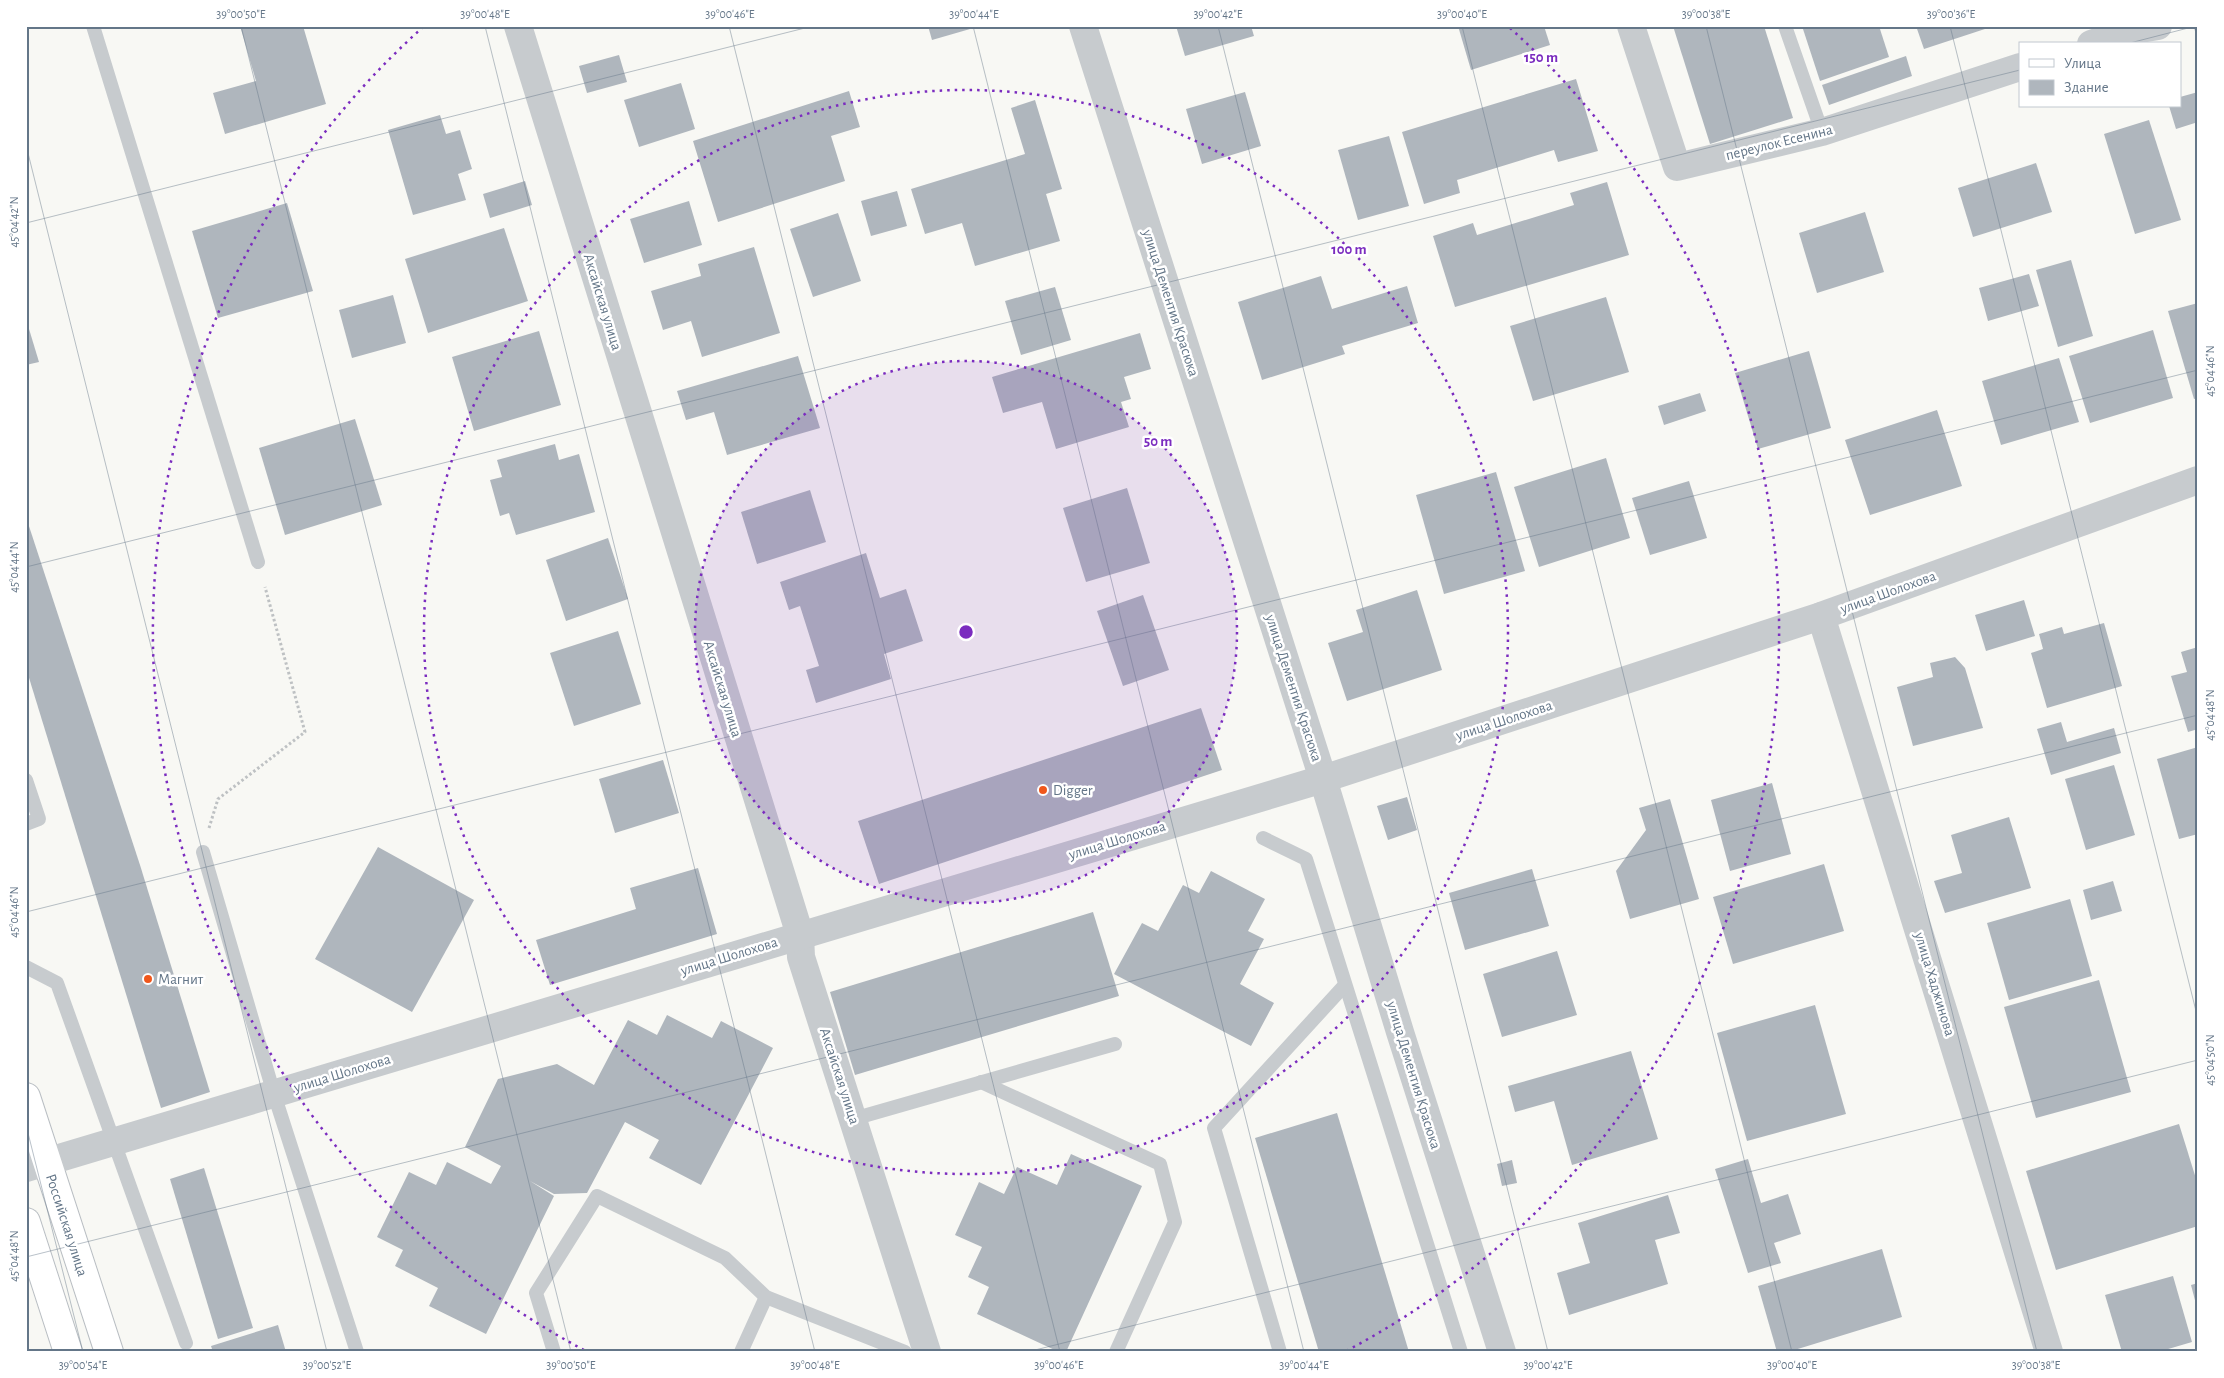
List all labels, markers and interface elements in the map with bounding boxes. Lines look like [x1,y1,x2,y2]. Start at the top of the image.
text: 39°00'50"E [216,8,266,20]
text: 39°00'48"E [460,8,510,20]
text: 39°00'46"E [705,8,755,20]
text: 39°00'44"E [949,8,999,20]
text: 39°00'42"E [1193,8,1243,20]
text: 39°00'40"E [1437,8,1487,20]
text: 39°00'38"E [1682,8,1730,20]
text: 39°00'36"E [1927,8,1975,20]
legend [2019,42,2182,108]
text: 150 m [1524,50,1558,65]
text: Улица [2064,56,2101,71]
text: Здание [2064,80,2109,95]
street label: переулок Есенина [1724,122,1834,163]
text: 45°04'42"N [8,196,20,248]
street label: улица Дементия Красюка [1139,227,1201,379]
text: 100 m [1331,242,1367,257]
street label: Аксайская улица [581,252,624,352]
text: 45°04'46"N [2204,345,2216,397]
text: 50 m [1144,434,1172,449]
text: 45°04'44"N [8,541,20,593]
street label: улица Шолохова [1838,568,1938,617]
street label: улица Дементия Красюка [1262,612,1324,764]
centre of rings [957,623,975,641]
street label: Аксайская улица [701,639,744,739]
text: 45°04'48"N [2204,689,2216,741]
street label: улица Шолохова [1453,698,1554,743]
place label: Digger [1053,783,1093,798]
marker: Digger [1037,784,1049,796]
street label: улица Шолохова [1066,819,1167,863]
text: 45°04'46"N [8,886,20,938]
street label: улица Хаджинова [1911,929,1957,1038]
street label: улица Шолохова [678,935,779,979]
place label: Магнит [158,972,204,987]
marker: Магнит [142,973,154,985]
street label: улица Дементия Красюка [1384,998,1443,1151]
street label: Аксайская улица [817,1026,862,1126]
text: 45°04'50"N [2204,1034,2216,1086]
street label: улица Шолохова [291,1052,392,1096]
street label: Российская улица [43,1172,90,1278]
text: 45°04'48"N [8,1230,20,1282]
text: 39°00'54"E [59,1359,108,1371]
text: 39°00'52"E [303,1359,351,1371]
text: 39°00'50"E [546,1359,596,1371]
text: 39°00'48"E [790,1359,840,1371]
text: 39°00'46"E [1034,1359,1084,1371]
text: 39°00'44"E [1279,1359,1329,1371]
text: 39°00'42"E [1523,1359,1573,1371]
text: 39°00'40"E [1767,1359,1817,1371]
text: 39°00'38"E [2012,1359,2060,1371]

